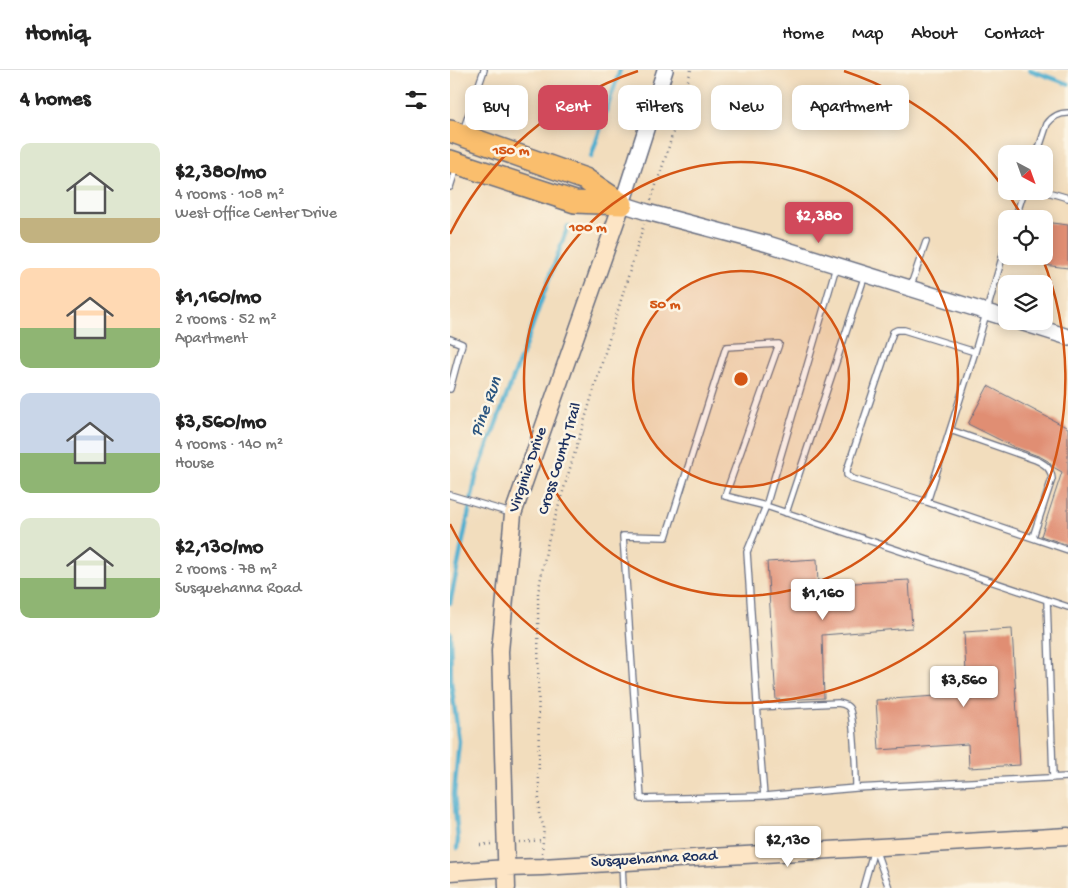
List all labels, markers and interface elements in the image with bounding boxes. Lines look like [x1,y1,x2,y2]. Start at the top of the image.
text: Homiq [25,20,88,49]
text: Home [782,24,824,45]
text: Map [852,24,883,45]
text: About [911,24,957,45]
text: Contact [985,24,1043,45]
chip: Buy [465,85,528,130]
chip: Rent [538,85,608,130]
chip: Filters [618,85,701,130]
chip: New [711,85,782,130]
chip: Apartment [792,85,909,130]
icon: filters [402,86,430,114]
text: 4 homes [20,88,91,113]
text: 150 m [492,142,530,160]
north arrow [998,145,1052,200]
map controls [998,145,1053,330]
text: $2,380/mo [175,161,267,186]
icon: home [60,163,120,223]
text: 4 rooms · 108 m² [175,186,284,205]
pin: $2,380 [778,202,860,244]
text: West Office Center Drive [175,205,337,224]
text: $2,380 [796,208,842,227]
button: locate [998,210,1053,265]
text: 100 m [568,219,607,237]
button: layers [998,275,1053,330]
text: $1,160/mo [175,286,261,311]
icon: home [60,288,120,348]
text: 50 m [650,296,681,314]
text: 2 rooms · 52 m² [175,311,277,330]
text: Apartment [175,330,247,349]
centre of rings [732,370,750,388]
water label: Pine Run [466,374,508,440]
street label: Cross County Trail [535,401,587,517]
text: $3,560/mo [175,411,266,436]
icon: home [60,413,120,473]
street label: Virginia Drive [505,424,553,516]
text: 4 rooms · 140 m² [175,436,283,455]
text: House [175,455,214,474]
text: $2,130/mo [175,536,263,561]
icon: home [60,538,120,598]
text: 2 rooms · 78 m² [175,561,277,580]
pin: $1,160 [782,578,864,621]
text: Susquehanna Road [175,580,301,599]
text: $1,160 [802,585,844,604]
pin: $3,560 [923,666,1005,708]
text: $3,560 [941,672,987,691]
pin: $2,130 [747,826,829,868]
text: $2,130 [766,832,810,851]
street label: Susquehanna Road [590,847,719,873]

